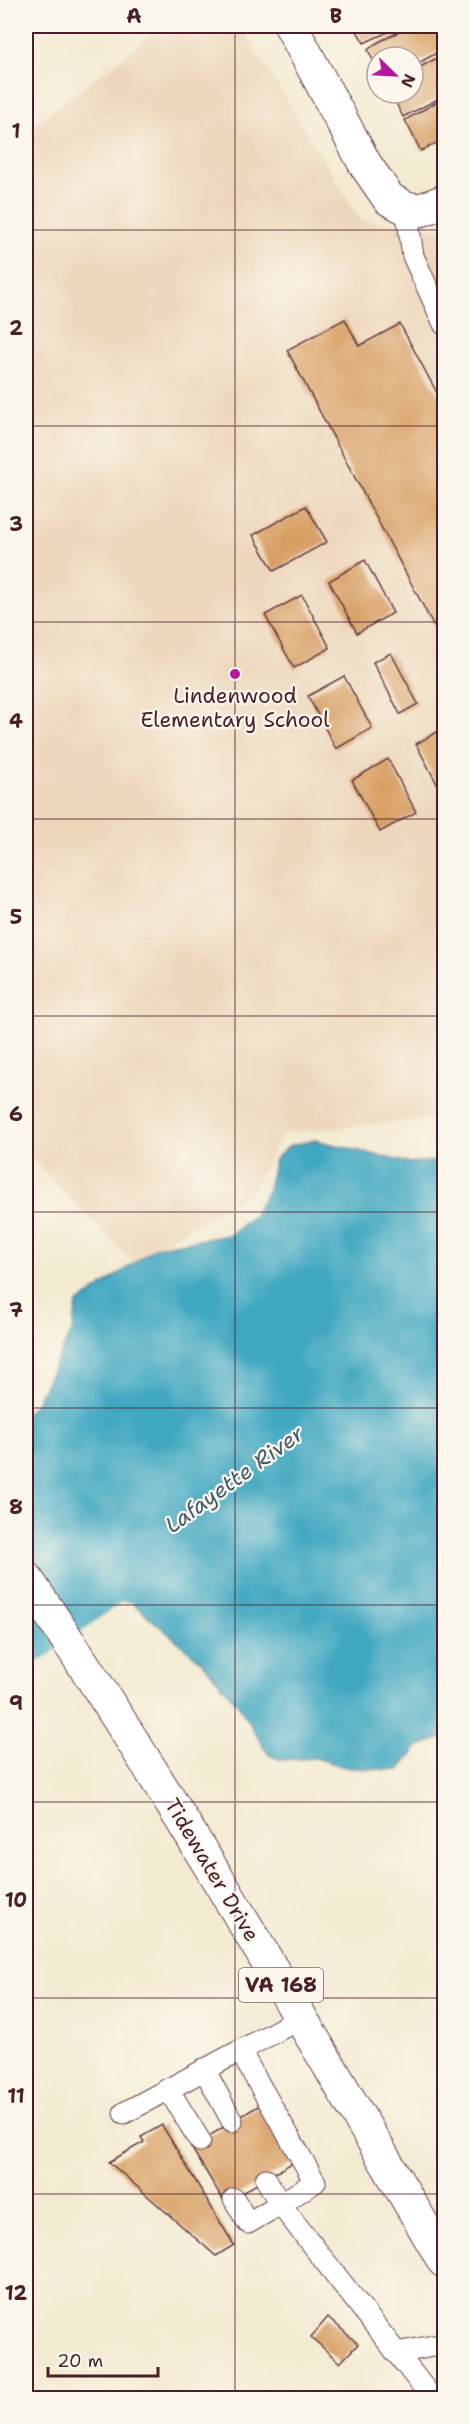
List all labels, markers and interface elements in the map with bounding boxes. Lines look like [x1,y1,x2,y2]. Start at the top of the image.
text: A [126,3,142,29]
text: B [330,3,342,29]
north arrow [365,45,425,105]
text: N [396,71,420,91]
text: 1 [11,118,21,144]
text: 2 [9,315,23,341]
text: 3 [9,511,23,537]
marker: Lindenwood Elementary School [228,667,242,681]
place label: Lindenwood Elementary School [140,682,330,734]
text: 4 [9,708,23,734]
text: 5 [10,904,22,930]
text: 6 [9,1101,23,1127]
text: 7 [9,1297,23,1323]
water label: Lafayette River [159,1419,310,1540]
text: 8 [9,1494,23,1520]
text: 9 [9,1690,23,1716]
street label: Tidewater Drive [158,1793,266,1947]
text: 10 [5,1887,27,1913]
road number: VA 168 [239,1968,323,2002]
text: 11 [7,2083,25,2109]
text: 12 [5,2280,27,2306]
scale bar [48,2340,158,2378]
text: 20 m [57,2349,103,2373]

